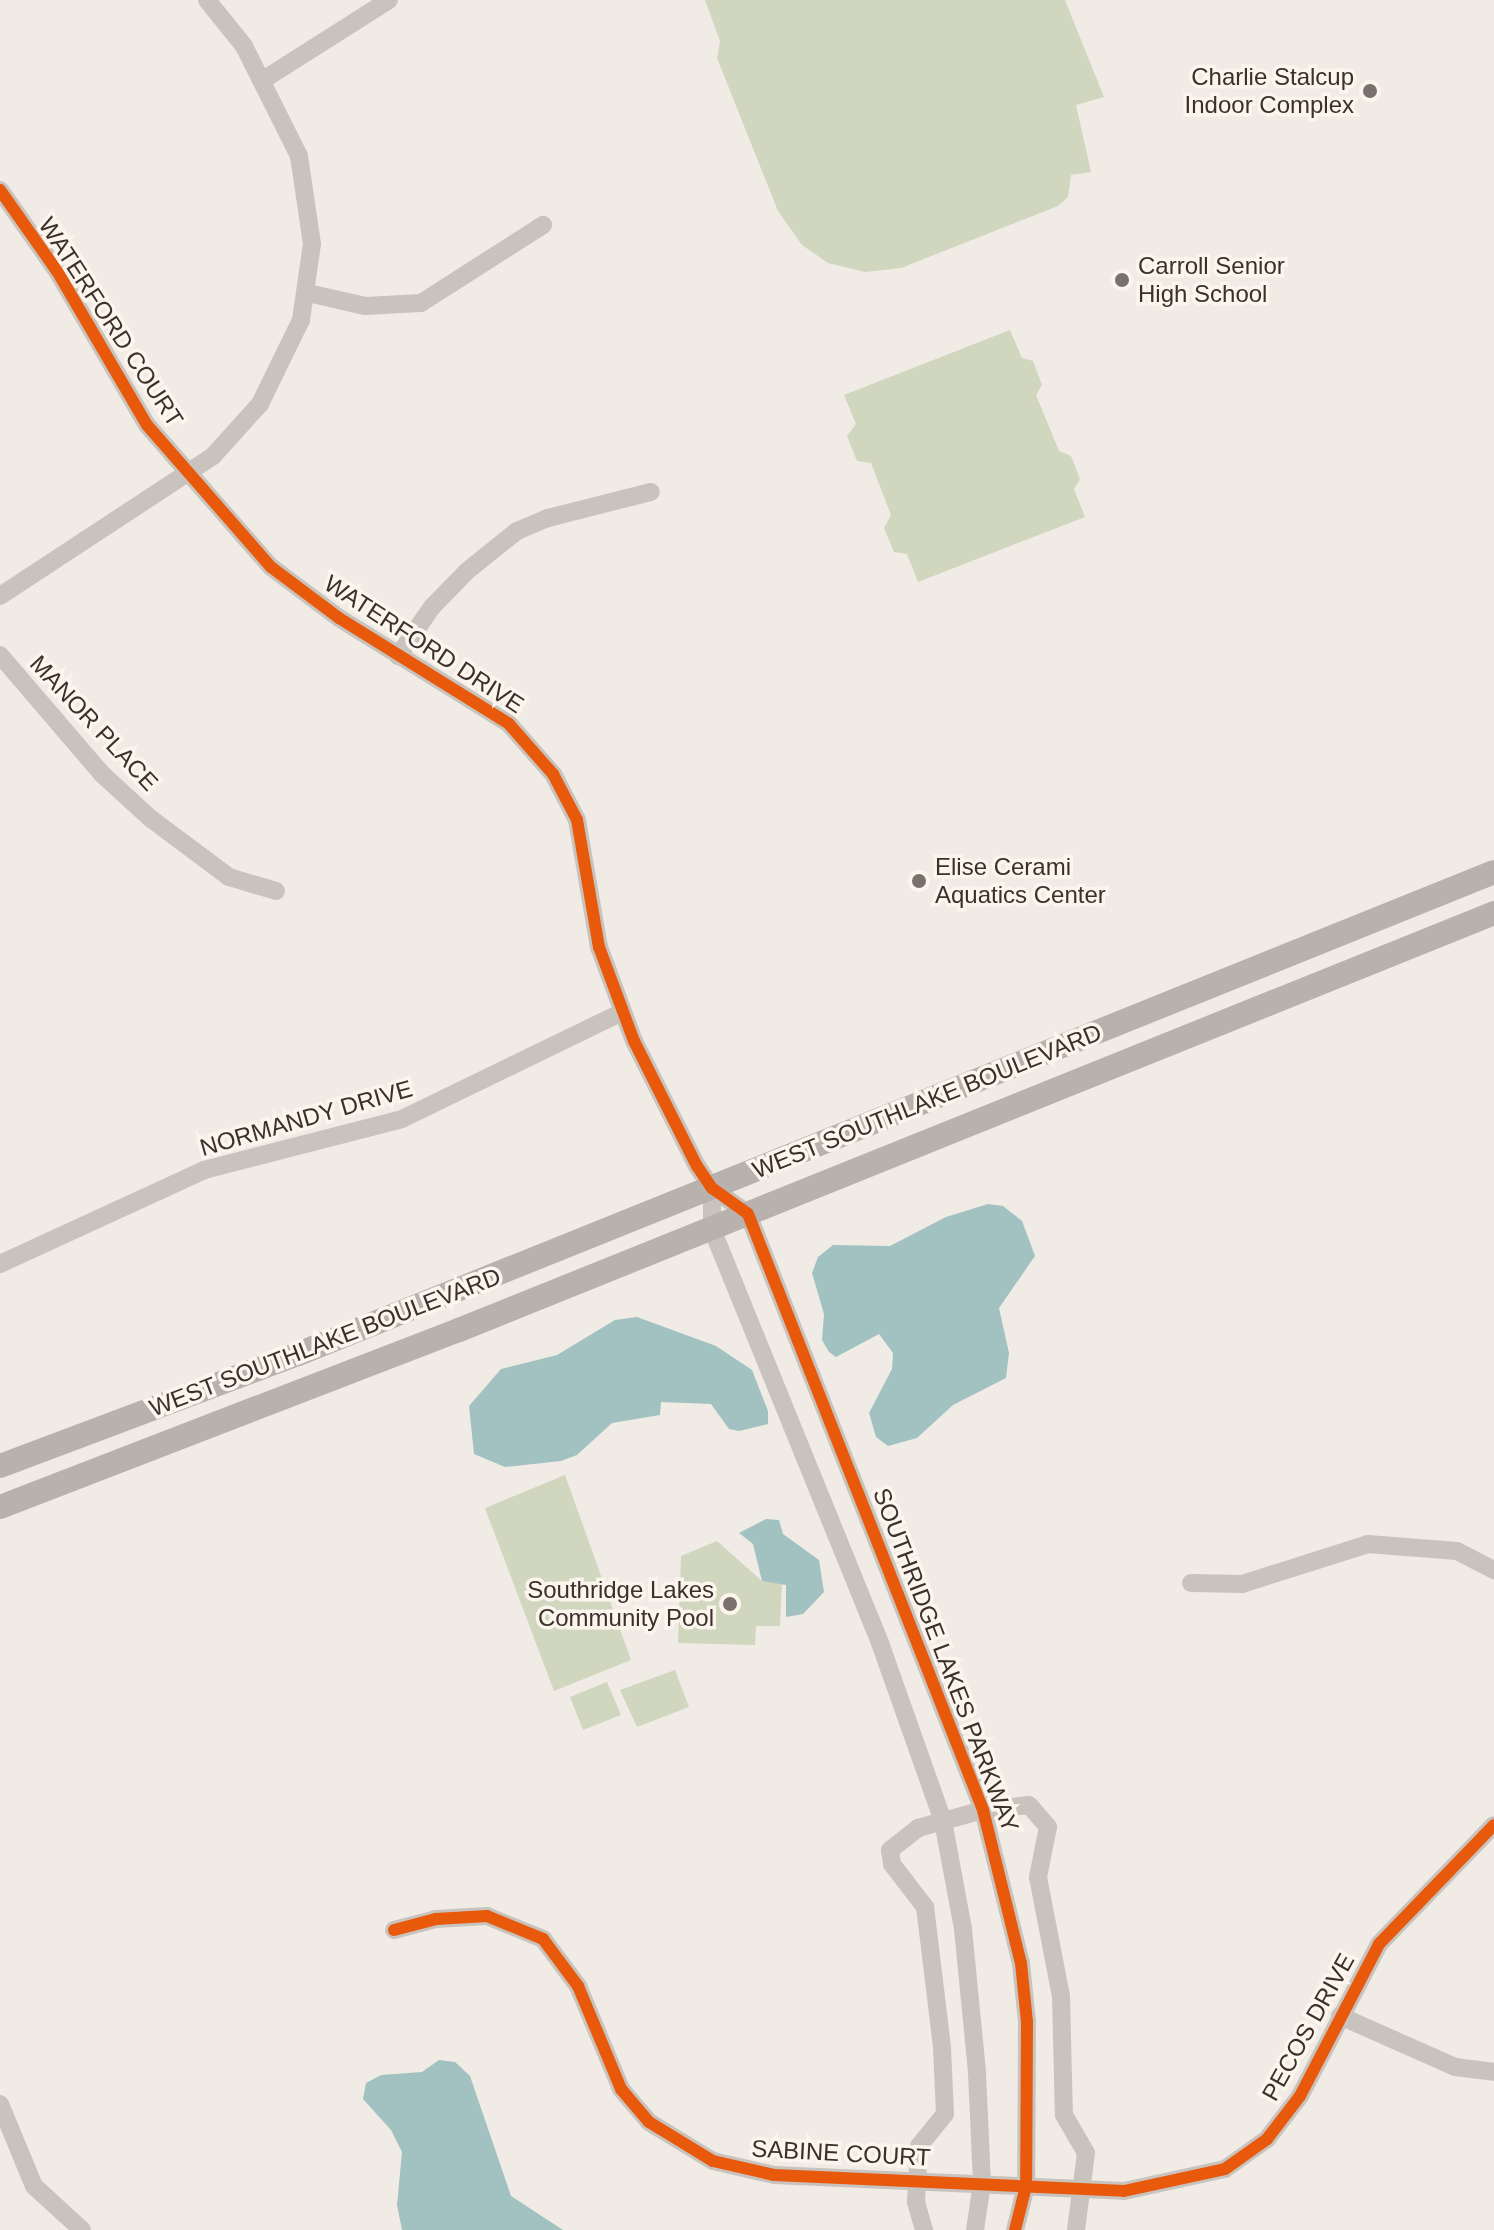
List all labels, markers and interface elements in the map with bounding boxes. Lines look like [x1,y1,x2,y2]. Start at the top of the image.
place label: Charlie Stalcup Indoor Complex [1185,63,1354,119]
marker: Charlie Stalcup Indoor Complex [1361,82,1379,100]
street label: WATERFORD COURT [33,212,189,432]
place label: Carroll Senior High School [1138,252,1285,308]
marker: Carroll Senior High School [1113,271,1131,289]
street label: WATERFORD DRIVE [319,569,529,719]
street label: MANOR PLACE [24,649,164,797]
place label: Elise Cerami Aquatics Center [935,853,1106,909]
marker: Elise Cerami Aquatics Center [910,872,928,890]
street label: WEST SOUTHLAKE BOULEVARD [748,1018,1106,1184]
street label: NORMANDY DRIVE [196,1074,416,1162]
street label: WEST SOUTHLAKE BOULEVARD [145,1261,505,1423]
street label: SOUTHRIDGE LAKES PARKWAY [867,1484,1025,1836]
place label: Southridge Lakes Community Pool [527,1576,714,1632]
marker: Southridge Lakes Community Pool [721,1595,739,1613]
street label: PECOS DRIVE [1256,1948,1360,2106]
street label: SABINE COURT [751,2134,931,2172]

